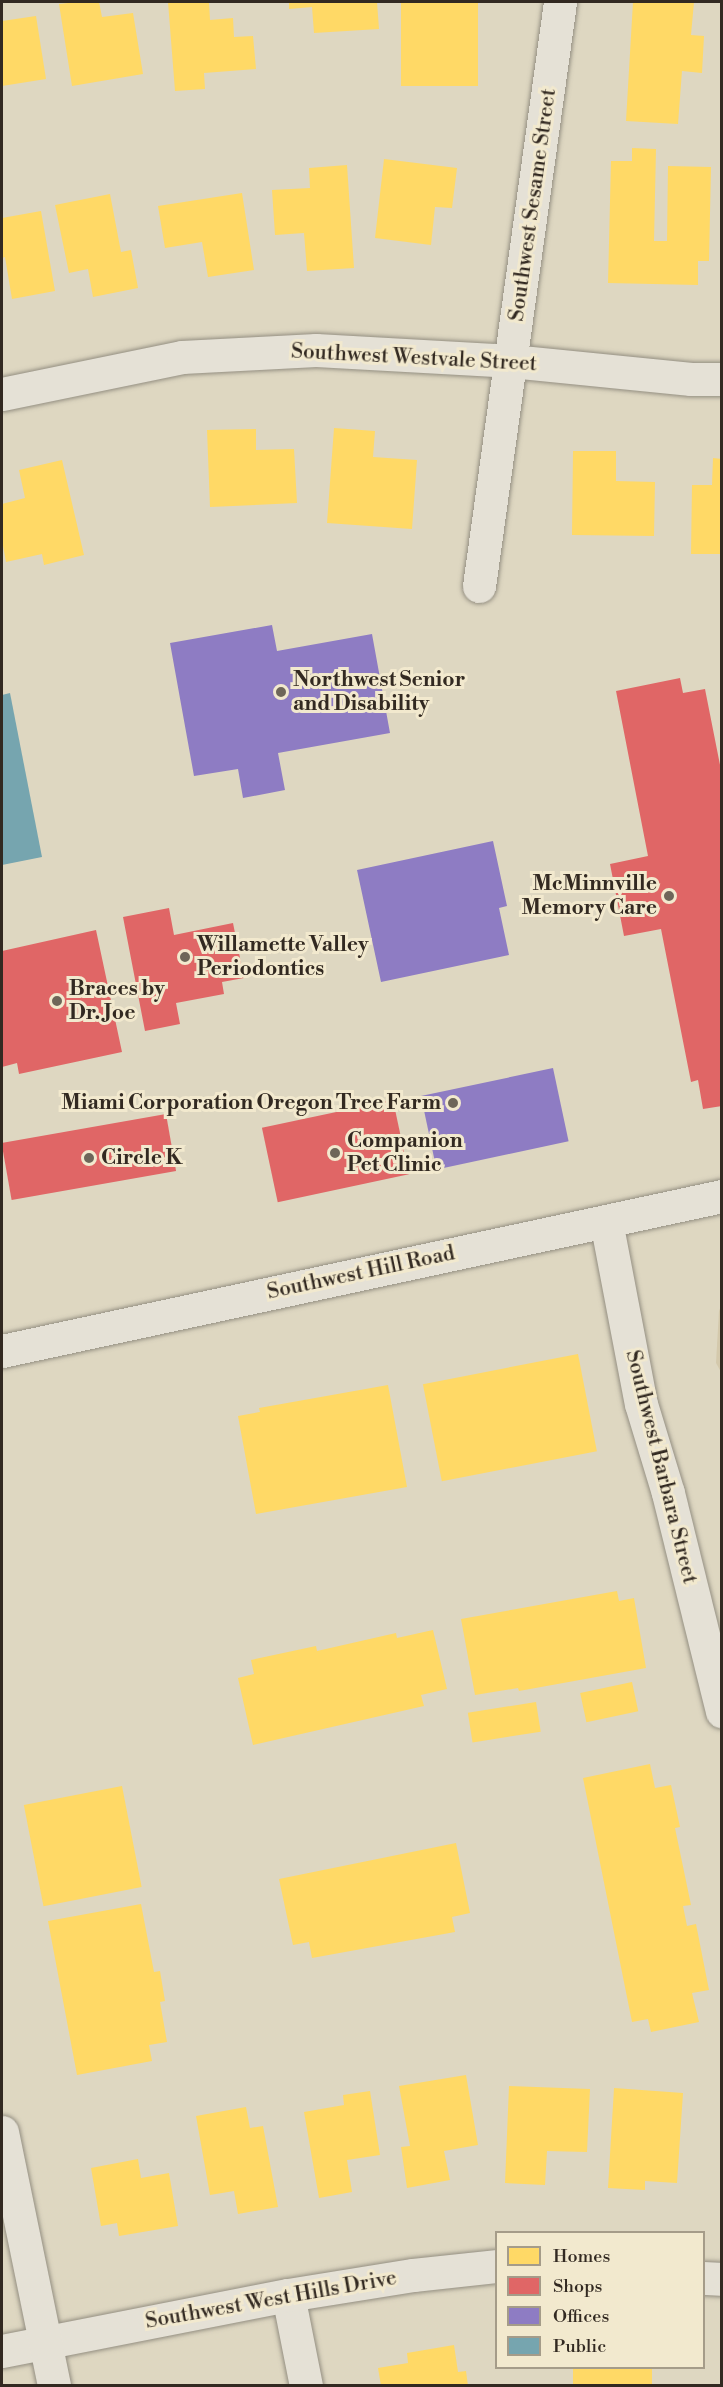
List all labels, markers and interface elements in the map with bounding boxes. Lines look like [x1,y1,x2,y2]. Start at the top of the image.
street label: Southwest Sesame Street [504,87,562,323]
street label: Southwest Westvale Street [290,339,538,377]
place label: Northwest Senior and Disability [293,667,465,717]
marker: Northwest Senior and Disability [274,685,288,699]
place label: McMinnville Memory Care [522,871,657,921]
marker: McMinnville Memory Care [662,889,676,903]
place label: Willamette Valley Periodontics [197,932,369,982]
marker: Willamette Valley Periodontics [178,950,192,964]
place label: Braces by Dr. Joe [69,976,165,1026]
marker: Braces by Dr. Joe [50,994,64,1008]
place label: Miami Corporation Oregon Tree Farm [61,1090,441,1116]
marker: Miami Corporation Oregon Tree Farm [446,1096,460,1110]
place label: Companion Pet Clinic [347,1128,463,1178]
place label: Circle K [101,1145,182,1171]
marker: Companion Pet Clinic [328,1146,342,1160]
marker: Circle K [82,1151,96,1165]
street label: Southwest Hill Road [265,1241,457,1305]
street label: Southwest Barbara Street [620,1348,702,1586]
legend [495,2231,705,2369]
text: Homes [553,2245,610,2268]
street label: Southwest West Hills Drive [143,2265,399,2335]
text: Shops [553,2275,602,2298]
text: Offices [553,2305,609,2328]
text: Public [553,2335,606,2358]

